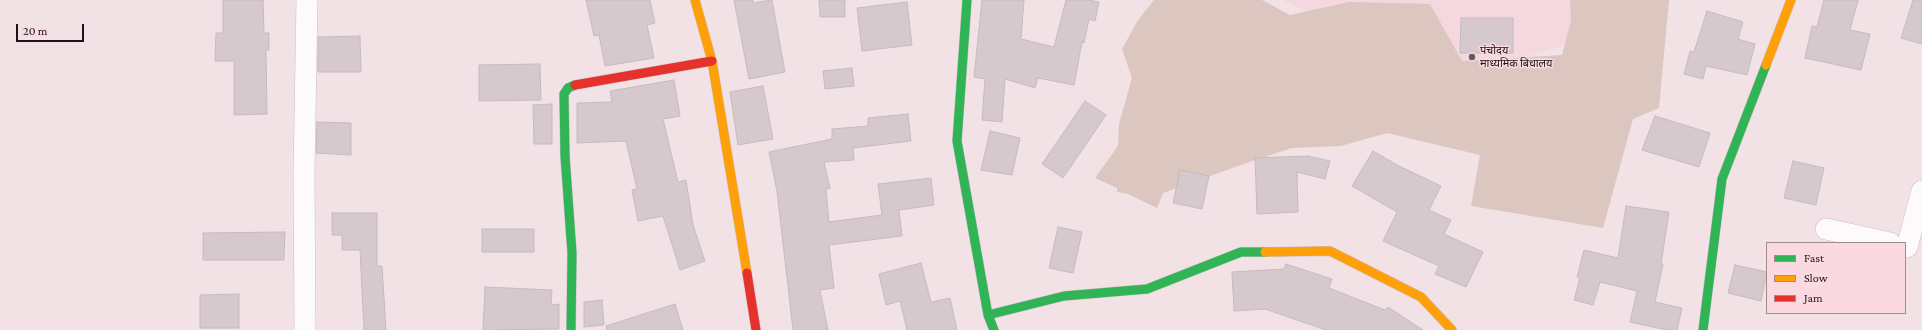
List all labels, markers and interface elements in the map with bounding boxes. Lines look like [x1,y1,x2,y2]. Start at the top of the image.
scale bar [18,16,86,42]
text: 20 m [23,24,47,38]
place label: पंचोदय माध्यमिक बिधालय [1480,44,1552,70]
marker: पंचोदय माध्यमिक बिधालय [1467,52,1477,62]
legend [1766,242,1906,314]
text: Fast [1804,251,1824,265]
text: Slow [1804,271,1828,285]
text: Jam [1804,291,1823,305]

